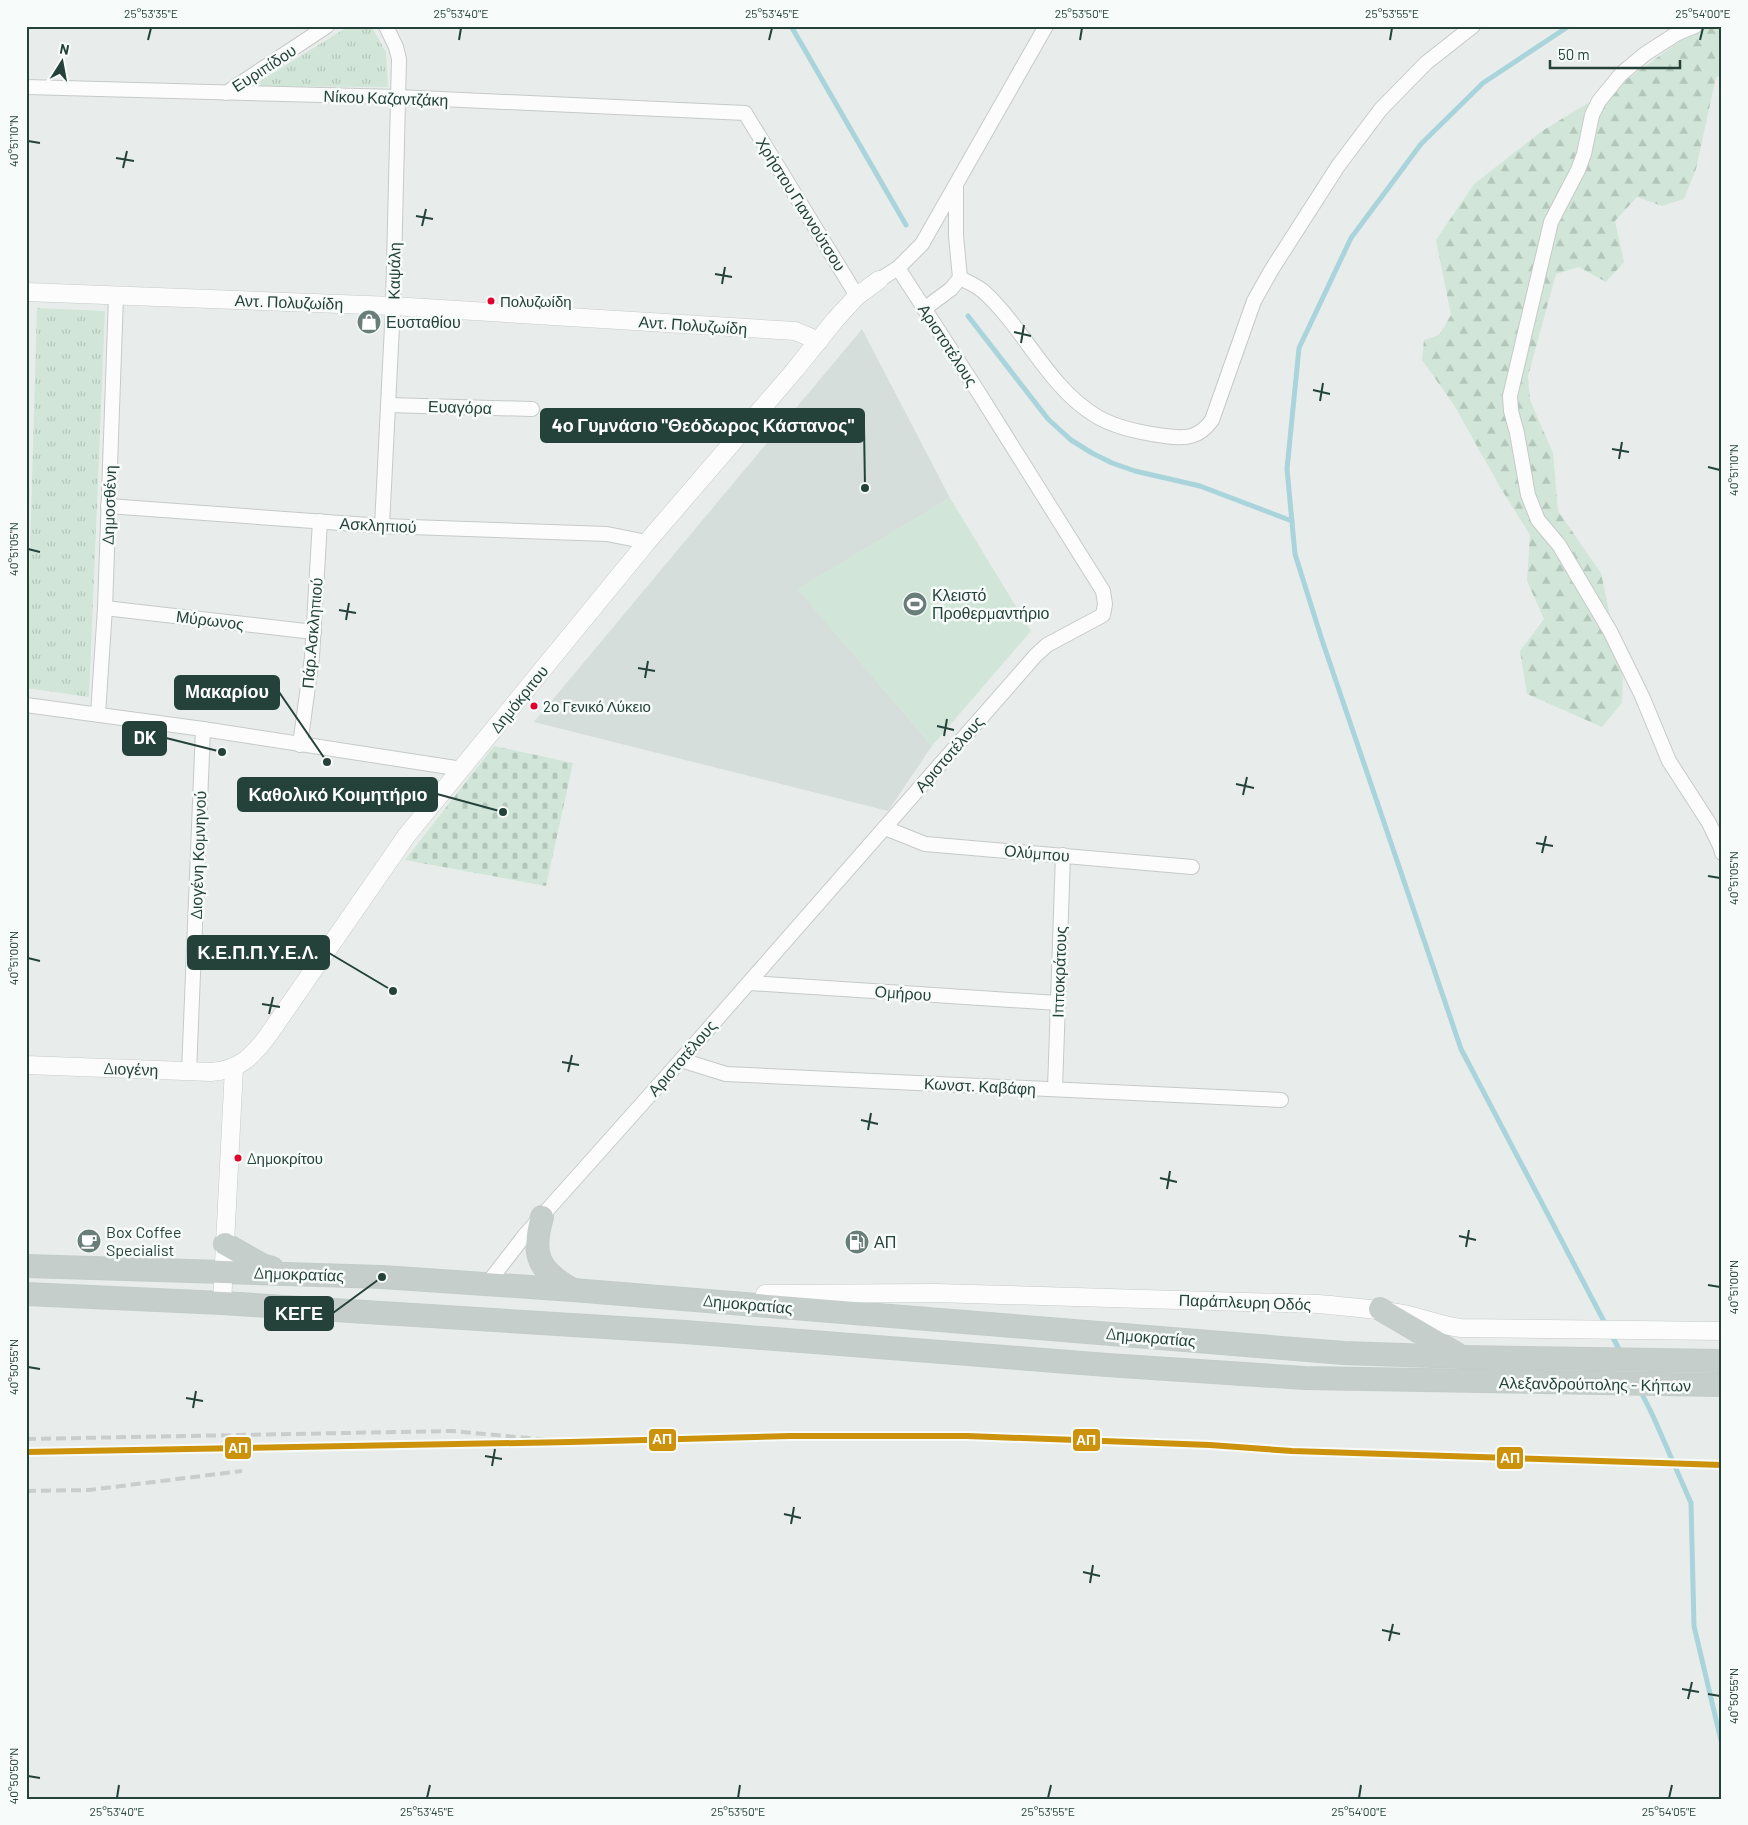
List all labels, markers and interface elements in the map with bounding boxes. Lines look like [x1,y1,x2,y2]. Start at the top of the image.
text: 25°53'35"E [124,6,178,20]
text: 25°53'40"E [434,6,488,20]
text: 25°53'45"E [745,6,799,20]
text: 25°53'50"E [1055,6,1109,20]
text: 25°53'55"E [1365,6,1419,20]
text: 25°54'00"E [1675,6,1731,20]
north arrow [38,38,88,88]
scale bar [1550,38,1680,70]
text: N [58,40,71,58]
street label: Ευριπίδου [228,40,299,95]
text: 50 m [1558,45,1590,63]
street label: Νίκου Καζαντζάκη [323,86,449,110]
text: 40°51'10"N [6,115,20,167]
street label: Χρήστου Γιαννούτσου [753,134,850,274]
street label: Καψάλη [384,242,403,300]
street label: Αντ. Πολυζωίδη [234,290,344,314]
place label: Πολυζωίδη [500,292,572,310]
marker: Πολυζωίδη [486,296,496,306]
street label: Αριστοτέλους [915,300,982,390]
shop icon: Ευσταθίου [356,309,382,335]
street label: Αντ. Πολυζωίδη [638,311,748,339]
place label: Ευσταθίου [386,312,461,331]
street label: Ευαγόρα [428,396,492,417]
callout: 4ο Γυμνάσιο "Θεόδωρος Κάστανος" [541,409,864,442]
text: 4ο Γυμνάσιο "Θεόδωρος Κάστανος" [552,414,855,436]
text: 40°51'10"N [1726,444,1740,496]
street label: Δημοσθένη [98,465,119,545]
street label: Ασκληπιού [339,513,417,536]
text: 40°51'05"N [6,522,20,576]
street label: Πάρ.Ασκληπιού [297,577,326,689]
place label: Κλειστό Προθερμαντήριο [932,585,1050,622]
sports icon: Κλειστό Προθερμαντήριο [902,591,928,617]
street label: Μύρωνος [175,606,245,633]
street label: Δημόκριτου [486,661,552,736]
callout: Μακαρίου [175,676,279,709]
text: Μακαρίου [185,680,269,702]
place label: 2ο Γενικό Λύκειο [543,697,651,715]
marker: 2ο Γενικό Λύκειο [529,701,539,711]
street label: Αριστοτέλους [910,712,987,796]
callout: DK [123,722,166,755]
text: DK [134,726,156,748]
callout: Καθολικό Κοιμητήριο [238,778,437,811]
text: Καθολικό Κοιμητήριο [248,783,428,805]
street label: Διογένη Κομνηνού [186,790,209,920]
street label: Ολύμπου [1004,840,1071,865]
text: 40°51'05"N [1726,851,1740,905]
street label: Ιπποκράτους [1047,925,1070,1018]
text: 40°51'00"N [6,931,20,985]
callout: Κ.Ε.Π.Π.Υ.Ε.Λ. [188,936,329,969]
text: Κ.Ε.Π.Π.Υ.Ε.Λ. [197,941,319,963]
street label: Ομήρου [874,981,932,1004]
street label: Αριστοτέλους [643,1016,720,1100]
street label: Διογένη [103,1058,159,1079]
street label: Κωνστ. Καβάφη [923,1073,1037,1098]
place label: Δημοκρίτου [247,1149,323,1167]
marker: Δημοκρίτου [233,1153,243,1163]
place label: Box Coffee Specialist [106,1222,181,1259]
cafe icon: Box Coffee Specialist [76,1228,102,1254]
fuel station icon: ΑΠ [844,1229,870,1255]
place label: ΑΠ [874,1232,896,1251]
text: 40°51'00"N [1726,1260,1740,1314]
street label: Δημοκρατίας [254,1262,345,1285]
street label: Δημοκρατίας [702,1290,794,1317]
street label: Παράπλευρη Οδός [1178,1290,1312,1313]
callout: ΚΕΓΕ [265,1297,333,1330]
text: ΚΕΓΕ [275,1302,323,1324]
street label: Δημοκρατίας [1105,1323,1197,1350]
text: 40°50'55"N [6,1339,20,1395]
street label: Αλεξανδρούπολης - Κήπων [1499,1372,1691,1396]
line badge: ΑΠ [648,1428,677,1452]
line badge: ΑΠ [1072,1428,1101,1452]
text: ΑΠ [652,1430,672,1447]
text: ΑΠ [1076,1431,1096,1448]
line badge: ΑΠ [224,1436,252,1460]
text: ΑΠ [228,1439,248,1456]
line badge: ΑΠ [1496,1446,1524,1470]
text: ΑΠ [1500,1449,1520,1466]
text: 40°50'55"N [1726,1668,1740,1724]
text: 40°50'50"N [6,1748,20,1804]
text: 25°53'40"E [90,1804,144,1818]
text: 25°53'45"E [400,1804,454,1818]
text: 25°53'50"E [711,1804,765,1818]
text: 25°53'55"E [1021,1804,1075,1818]
text: 25°54'00"E [1331,1804,1387,1818]
text: 25°54'05"E [1642,1804,1696,1818]

